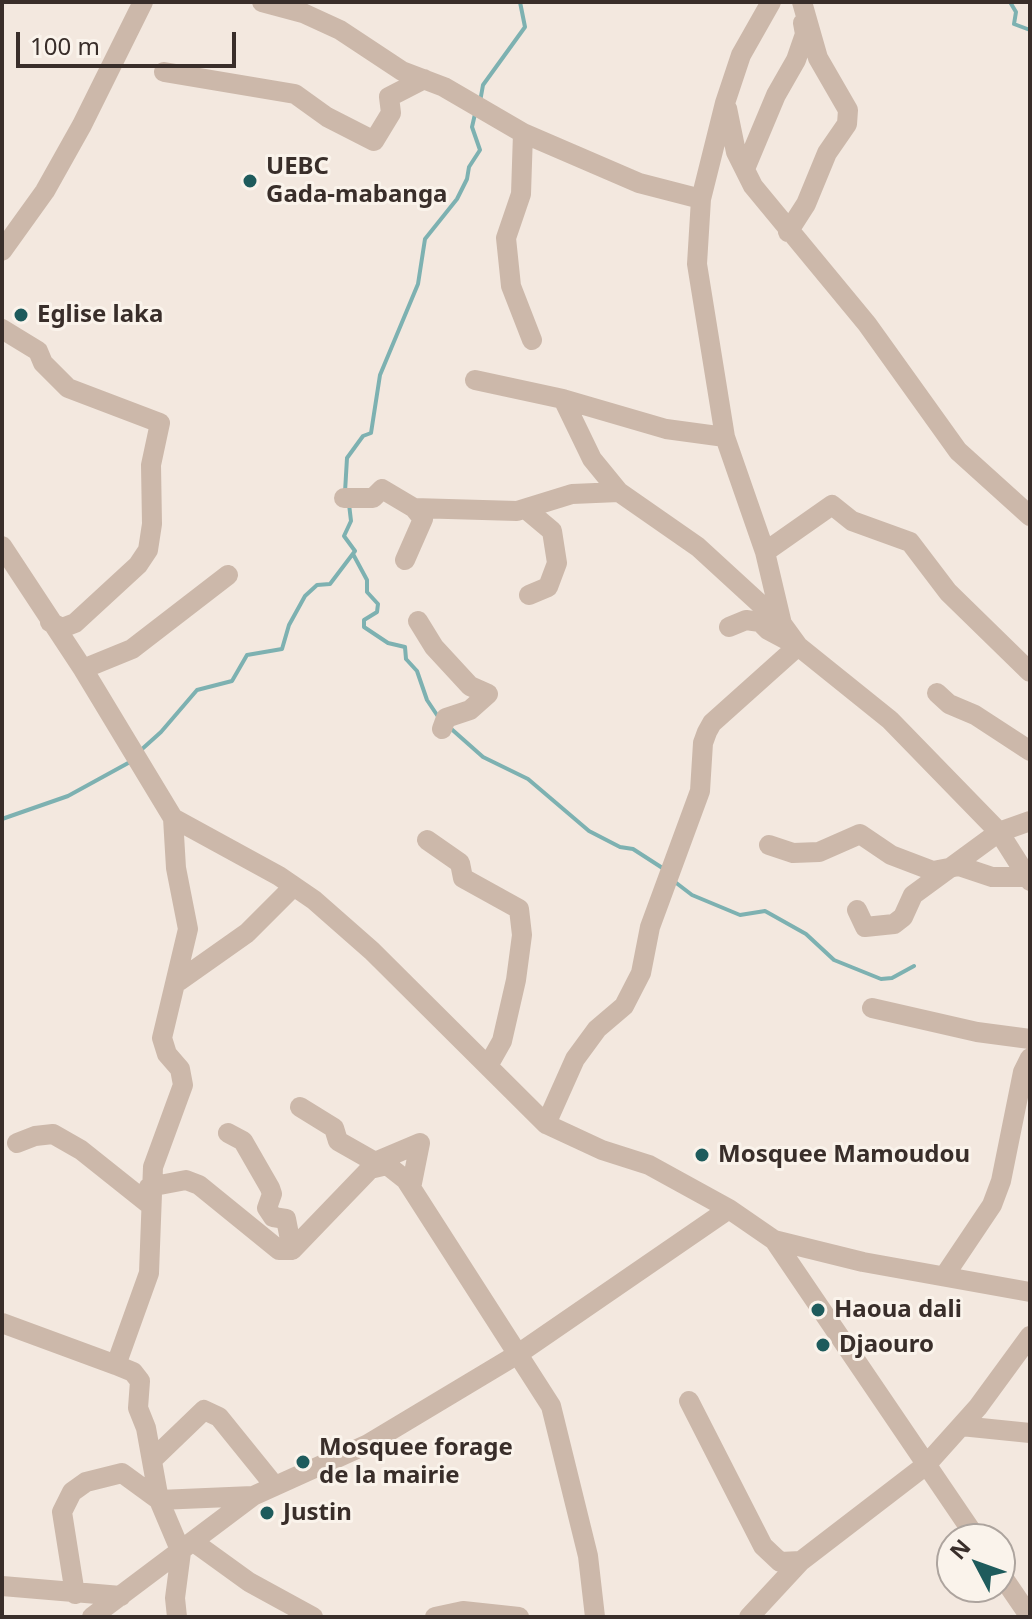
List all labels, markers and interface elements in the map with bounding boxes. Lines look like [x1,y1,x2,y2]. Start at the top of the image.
scale bar [20,16,240,66]
text: 100 m [30,29,100,62]
place label: UEBC Gada-mabanga [266,153,447,209]
marker: UEBC Gada-mabanga [241,172,259,190]
place label: Eglise laka [37,301,163,329]
marker: Eglise laka [12,306,30,324]
place label: Mosquee Mamoudou [718,1141,970,1169]
marker: Mosquee Mamoudou [693,1146,711,1164]
place label: Haoua dali [834,1296,962,1324]
marker: Haoua dali [809,1301,827,1319]
place label: Djaouro [839,1331,934,1359]
marker: Djaouro [814,1336,832,1354]
place label: Mosquee forage de la mairie [319,1434,513,1490]
marker: Mosquee forage de la mairie [294,1453,312,1471]
place label: Justin [283,1499,352,1527]
marker: Justin [258,1504,276,1522]
north arrow [936,1523,1016,1603]
text: N [942,1532,977,1565]

